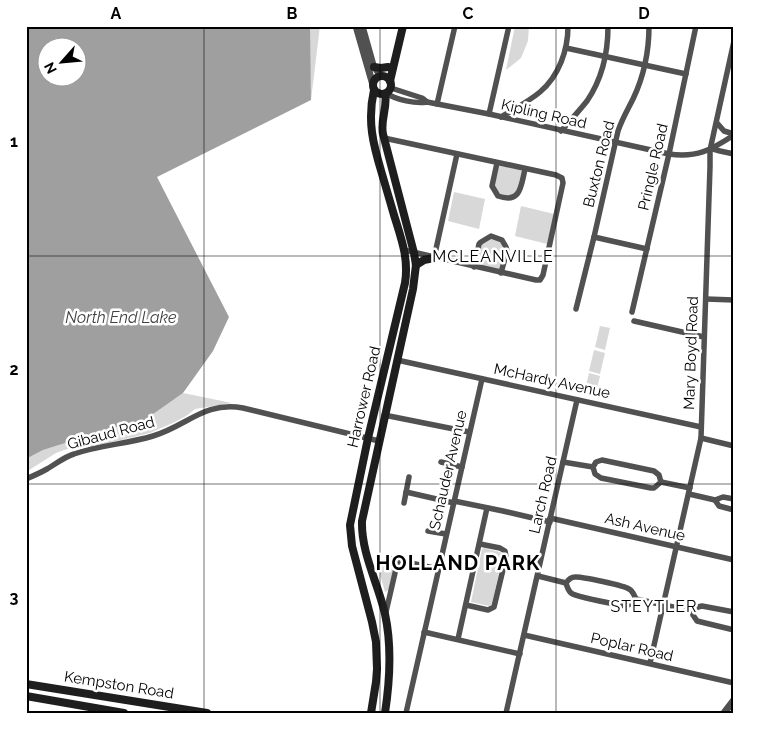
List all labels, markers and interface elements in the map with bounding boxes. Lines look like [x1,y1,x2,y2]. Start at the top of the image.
text: A [111,4,122,23]
text: B [287,4,298,23]
text: C [463,4,474,23]
text: D [638,4,650,23]
north arrow [38,38,88,88]
text: N [41,60,60,76]
street label: Kipling Road [499,95,589,133]
street label: Buxton Road [580,119,618,209]
street label: Pringle Road [634,122,672,212]
text: 1 [10,132,18,151]
district label: MCLEANVILLE [432,247,554,266]
street label: Mary Boyd Road [680,296,702,410]
water label: North End Lake [65,308,177,327]
street label: Harrower Road [344,345,384,449]
text: 2 [9,360,19,379]
street label: McHardy Avenue [492,360,612,402]
street label: Schauder Avenue [425,408,471,532]
street label: Gibaud Road [65,413,157,453]
street label: Larch Road [525,455,561,535]
street label: Ash Avenue [603,509,687,545]
district label: HOLLAND PARK [376,551,540,575]
text: 3 [10,588,19,607]
district label: STEYTLER [611,597,697,616]
street label: Poplar Road [589,629,675,665]
street label: Kempston Road [63,667,175,703]

